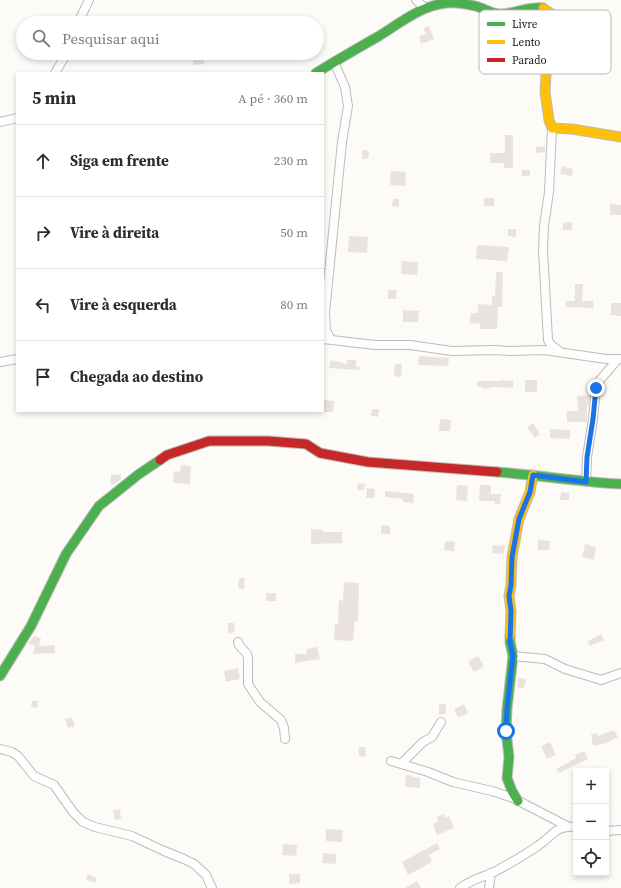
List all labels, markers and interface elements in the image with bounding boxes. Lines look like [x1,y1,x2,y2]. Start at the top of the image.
legend [479,10,611,74]
search box [16,16,324,60]
text: Livre [512,17,538,32]
icon: search [30,27,52,49]
text: Pesquisar aqui [62,28,159,49]
text: Lento [512,35,540,50]
text: Parado [512,53,546,68]
text: 5 min [32,86,76,110]
text: A pé · 360 m [238,90,308,107]
icon: ahead [32,150,54,172]
text: Siga em frente [70,150,169,171]
text: 230 m [274,152,308,169]
icon: right [32,222,54,244]
text: Vire à direita [70,222,159,243]
text: 50 m [280,224,308,241]
icon: left [32,294,54,316]
text: Vire à esquerda [70,294,177,315]
text: 80 m [280,296,308,313]
icon: arrive [32,366,54,388]
text: Chegada ao destino [70,366,203,387]
route end [587,379,605,397]
route start [497,722,515,740]
map controls [573,768,609,876]
button: + [573,768,609,804]
button: − [573,804,609,840]
button: locate [573,840,609,876]

